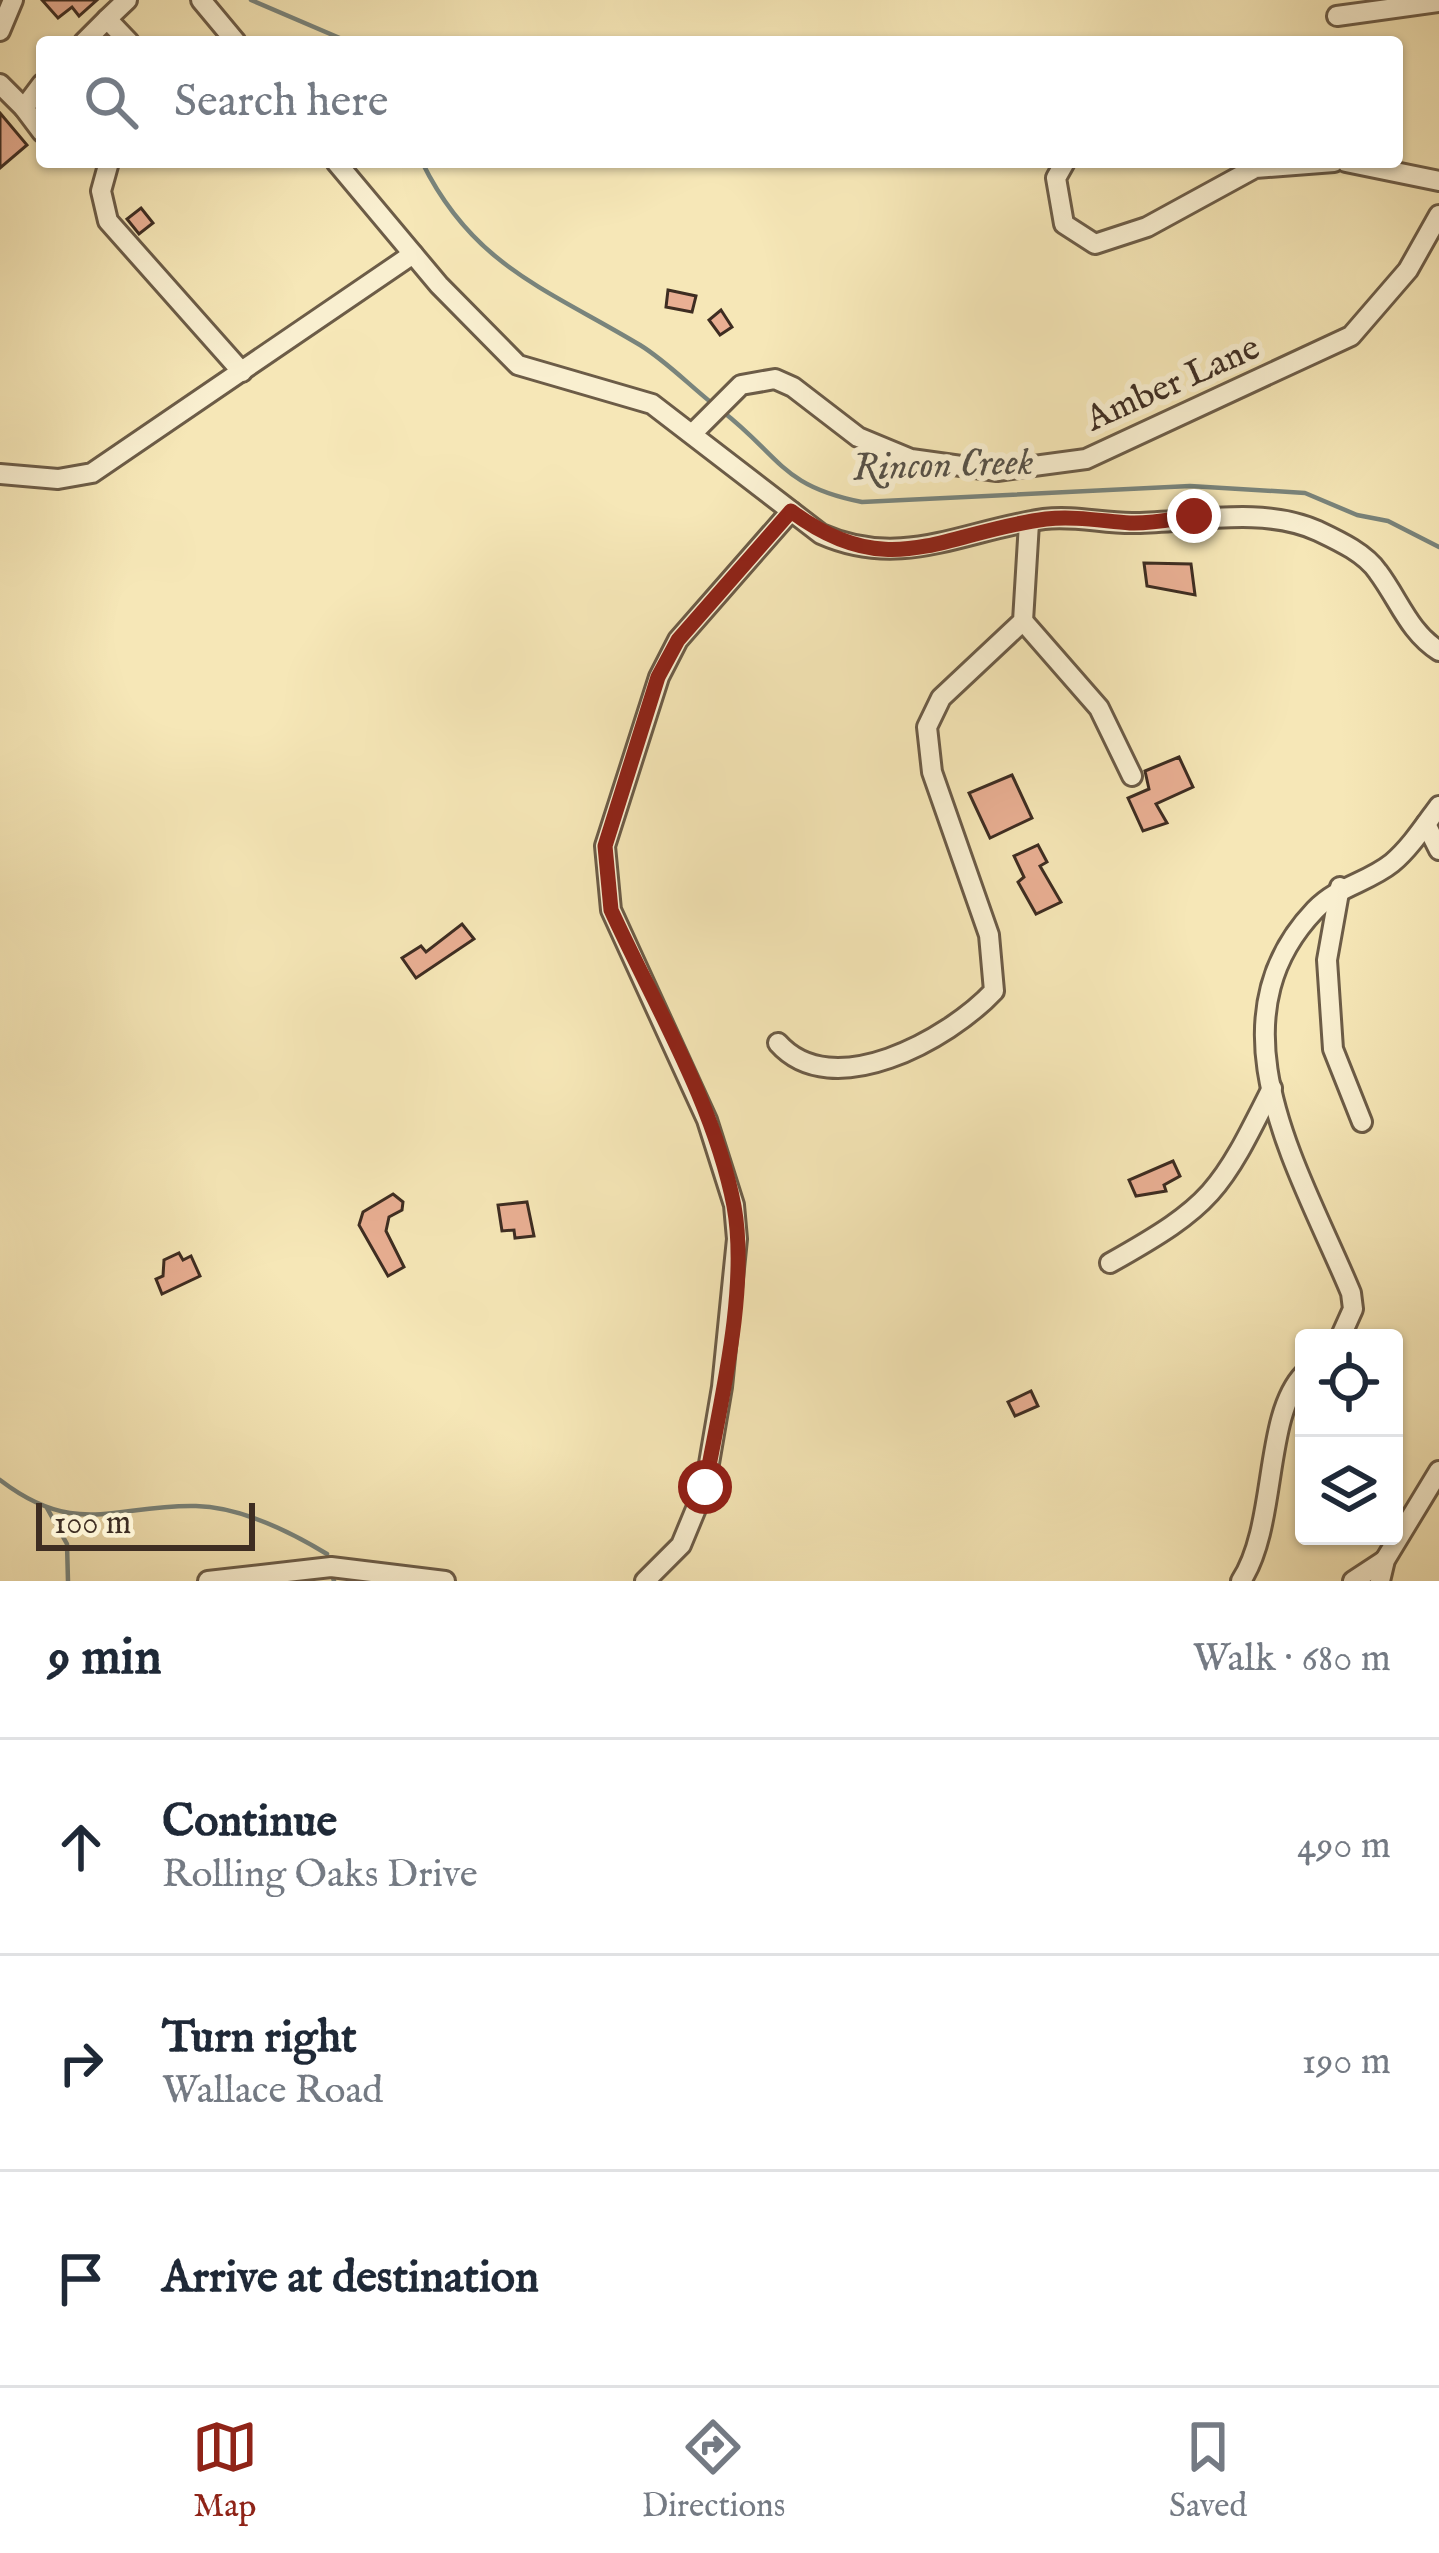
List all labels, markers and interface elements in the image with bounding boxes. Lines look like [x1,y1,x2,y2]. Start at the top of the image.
search box [36,36,1403,168]
icon: search [78,69,144,135]
text: Search here [174,74,388,131]
street label: Amber Lane [1078,325,1267,443]
water label: Rincon Creek [852,438,1035,494]
route end [1167,489,1221,543]
map controls [1295,1329,1403,1545]
button: locate [1295,1329,1403,1437]
button: layers [1295,1437,1403,1545]
route start [678,1460,732,1514]
scale bar [36,1497,255,1550]
text: 100 m [54,1503,131,1545]
text: 9 min [48,1627,162,1692]
text: Walk · 680 m [1193,1635,1391,1684]
text: Continue [162,1794,337,1851]
icon: ahead [48,1814,114,1880]
text: 490 m [1297,1822,1391,1871]
text: Rolling Oaks Drive [162,1851,478,1900]
text: Turn right [162,2010,357,2067]
icon: right [48,2030,114,2096]
text: 190 m [1302,2038,1391,2087]
text: Wallace Road [162,2067,383,2116]
icon: arrive [48,2246,114,2312]
text: Arrive at destination [162,2250,539,2307]
tab: Map [192,2414,258,2528]
tab: Directions [642,2414,785,2528]
tab: Saved [1169,2414,1247,2528]

